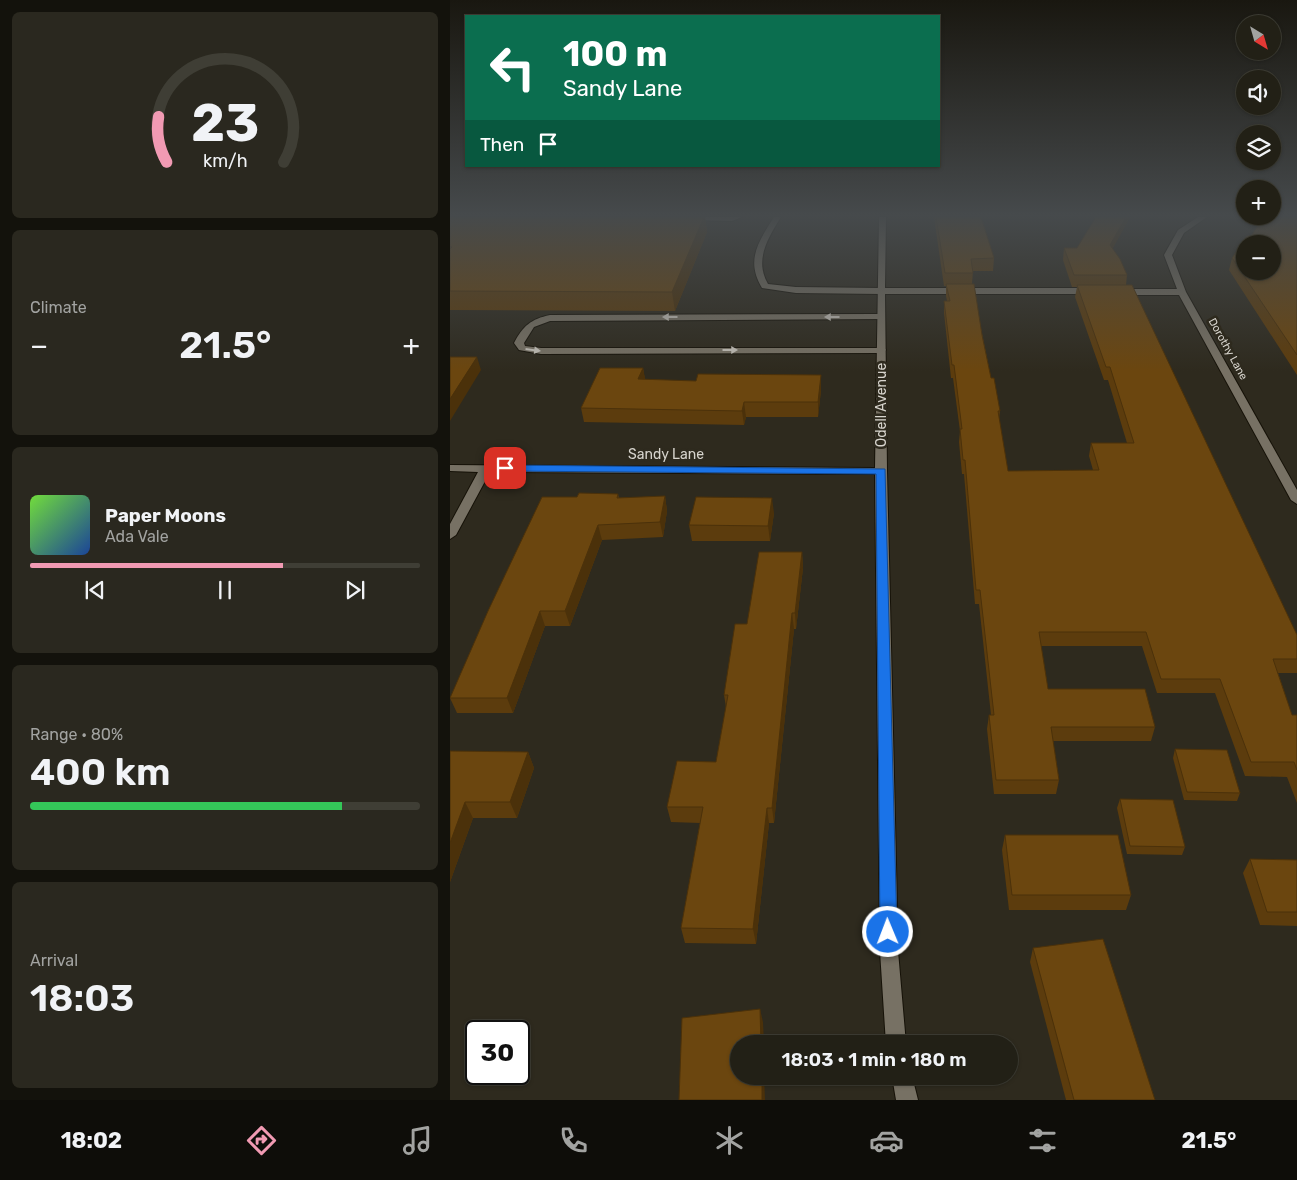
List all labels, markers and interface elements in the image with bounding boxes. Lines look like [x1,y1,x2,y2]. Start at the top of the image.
north arrow [1236,15,1281,60]
map controls [1236,15,1281,280]
text: 100 m [563,33,668,75]
icon: left [480,35,545,100]
button: sound [1236,70,1281,115]
text: Sandy Lane [563,75,682,102]
text: 23 [191,92,259,154]
button: layers [1236,125,1281,170]
icon: arrive [534,130,562,158]
text: Then [480,133,524,156]
text: km/h [203,150,247,171]
button: + [1236,180,1281,225]
button: − [1236,235,1281,280]
text: Climate [30,298,87,317]
one-way arrow [661,313,677,321]
one-way arrow [824,313,840,321]
street label: Dorothy Lane [1206,316,1250,382]
text: 21.5° [179,322,271,368]
text: − [30,329,48,362]
text: + [403,329,420,362]
one-way arrow [525,346,541,354]
one-way arrow [723,346,739,354]
street label: Odell Avenue [873,363,890,447]
street label: Sandy Lane [628,446,704,463]
pin [484,447,526,489]
icon: arrive [491,454,519,482]
text: Paper Moons [105,504,226,527]
text: Ada Vale [105,527,169,546]
icon: previous [81,576,109,604]
icon: pause [211,576,239,604]
icon: next [341,576,369,604]
text: Range · 80% [30,725,123,744]
text: 400 km [30,749,171,795]
position arrow [861,905,913,957]
text: Arrival [30,951,78,970]
text: 18:03 [30,975,134,1021]
speed limit sign: 30 [465,1020,530,1085]
text: 18:03 · 1 min · 180 m [781,1048,967,1071]
icon: directions [244,1123,279,1158]
icon: music [400,1123,435,1158]
icon: phone [556,1123,591,1158]
icon: climate [712,1123,747,1158]
icon: car [869,1123,904,1158]
icon: filters [1025,1123,1060,1158]
text: 18:02 [61,1127,122,1154]
text: 21.5° [1181,1127,1236,1154]

